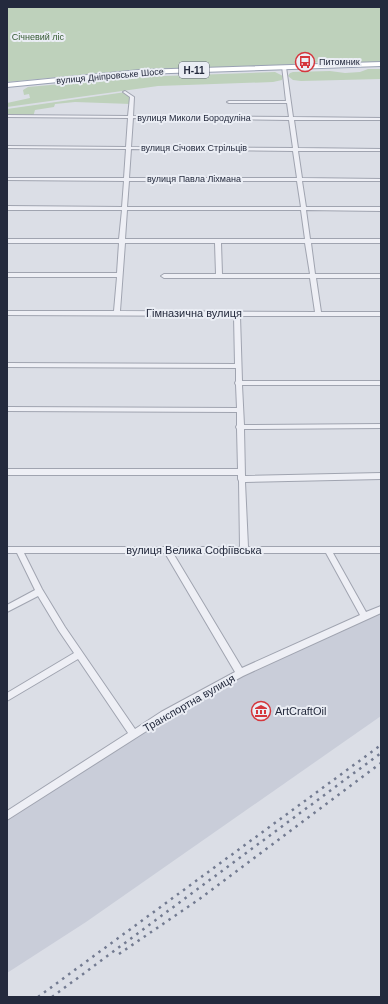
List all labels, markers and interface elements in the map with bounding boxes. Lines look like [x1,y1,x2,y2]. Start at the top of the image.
park label: Січневий ліс [12,32,65,42]
bus stop icon: Питомник [294,51,316,73]
place label: Питомник [319,57,360,67]
road number: Н-11 [179,62,209,78]
street label: вулиця Дніпровське Шосе [56,66,164,86]
street label: вулиця Миколи Бородуліна [137,113,251,123]
street label: вулиця Січових Стрільців [141,143,247,153]
street label: вулиця Павла Ліхмана [147,174,241,184]
street label: Гімназична вулиця [146,307,242,319]
street label: вулиця Велика Софіївська [126,544,263,556]
street label: Транспортна вулиця [141,672,237,734]
museum icon: ArtCraftOil [250,700,272,722]
place label: ArtCraftOil [275,705,326,717]

